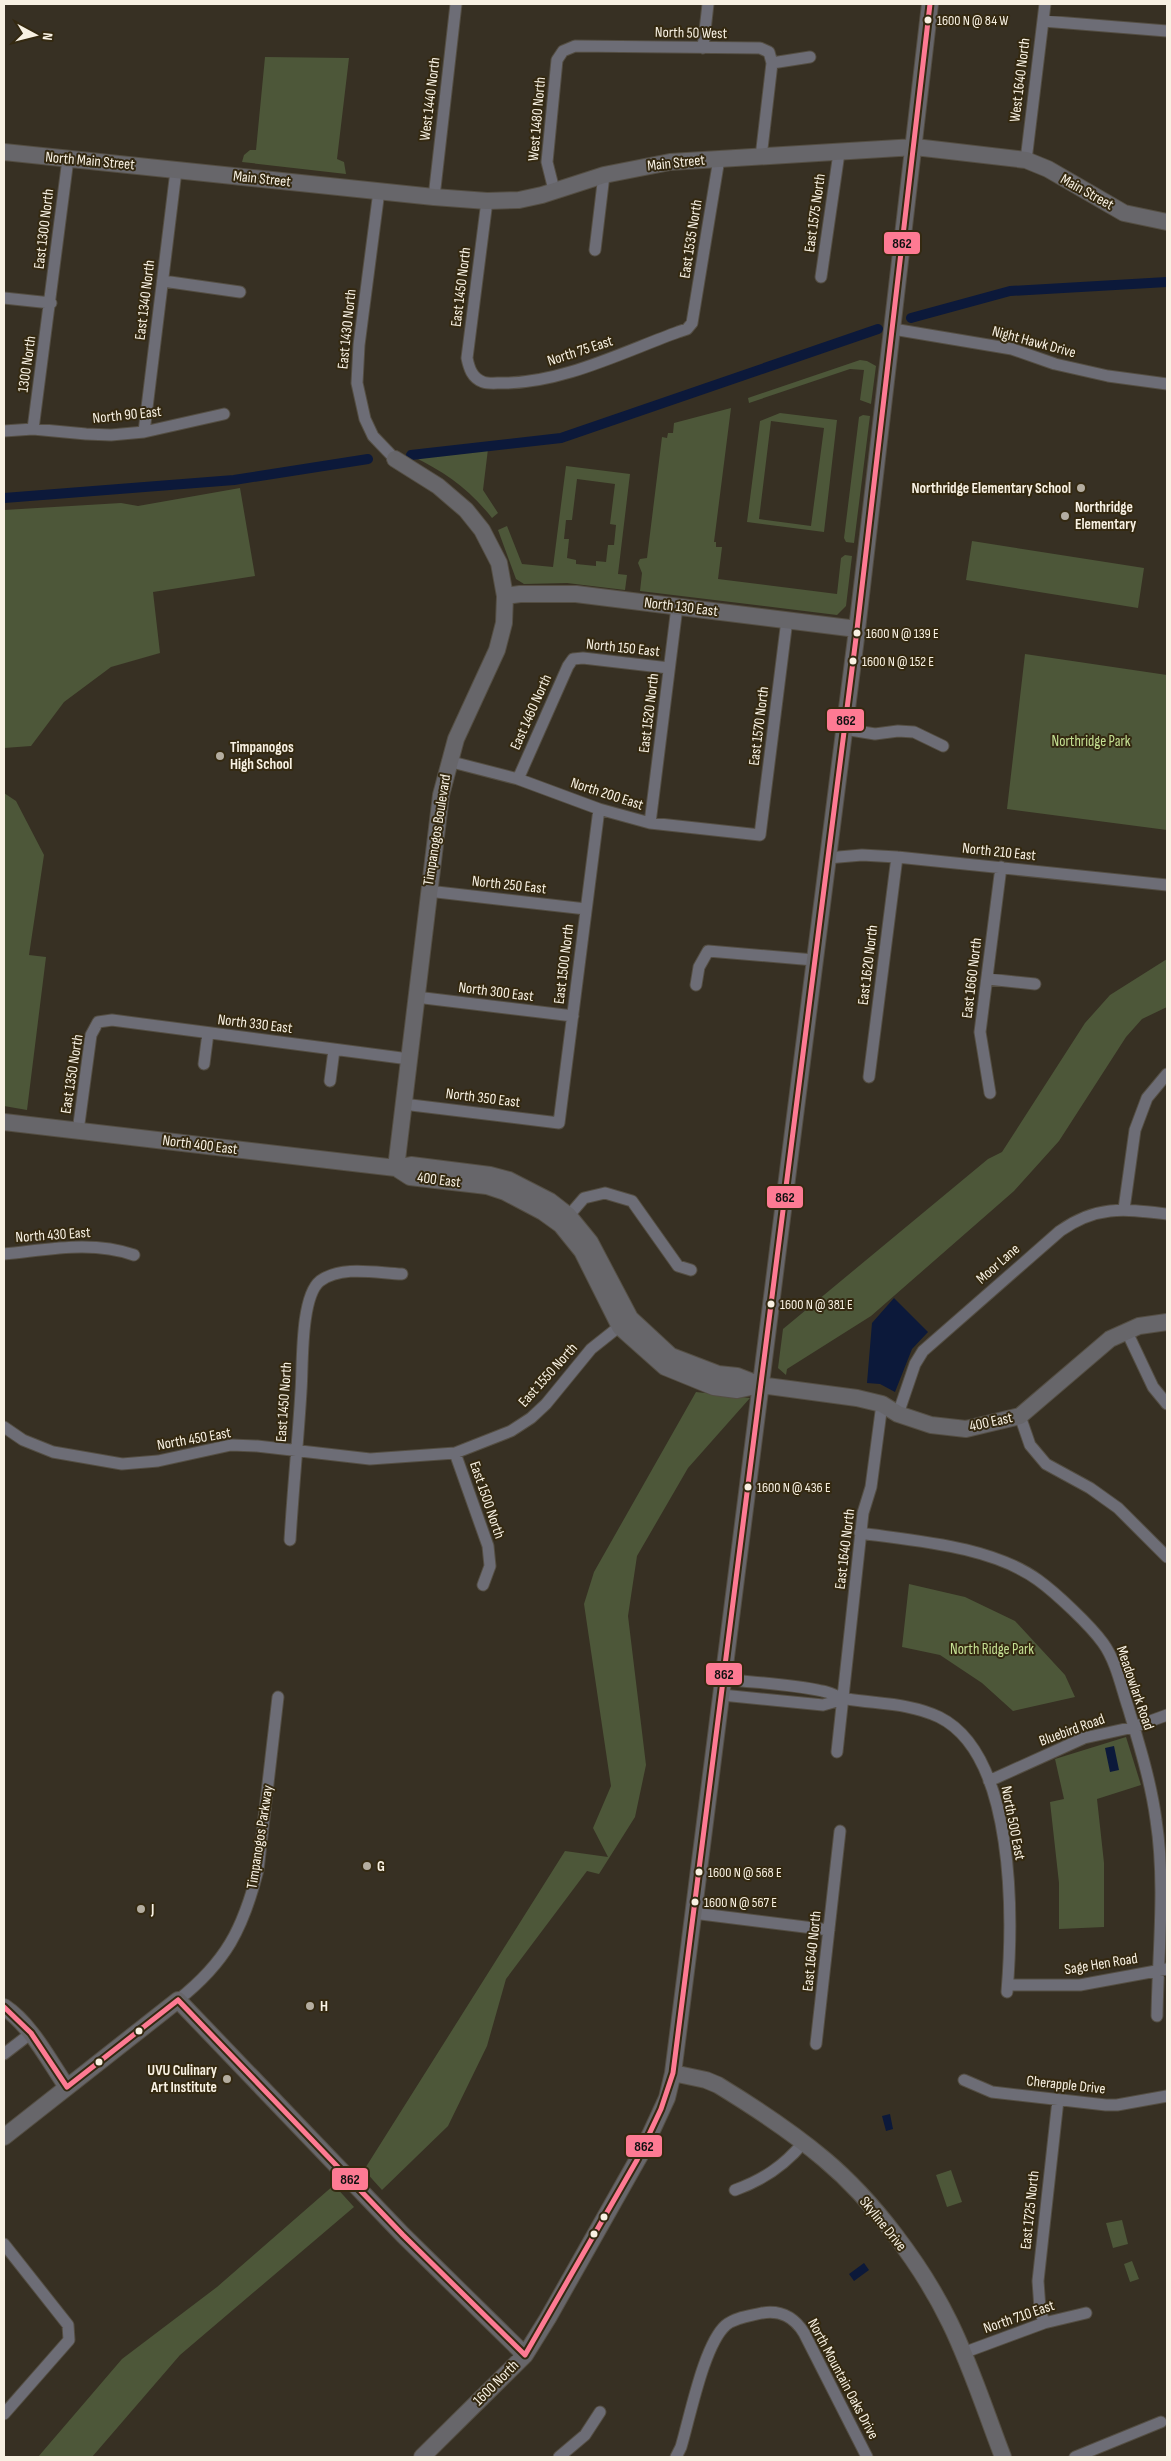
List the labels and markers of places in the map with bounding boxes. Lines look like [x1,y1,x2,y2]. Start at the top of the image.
place label: 1600 N @ 84 W [937,12,1008,29]
marker: 1600 N @ 84 W [923,15,933,25]
place label: Northridge Elementary School [911,479,1071,498]
marker: Northridge Elementary School [1075,482,1087,494]
place label: Northridge Elementary [1075,498,1137,534]
marker: Northridge Elementary [1059,510,1071,522]
place label: 1600 N @ 139 E [866,625,939,642]
marker: 1600 N @ 139 E [852,628,862,638]
place label: 1600 N @ 152 E [862,653,934,670]
marker: 1600 N @ 152 E [848,656,858,666]
place label: Timpanogos High School [230,738,294,774]
marker: Timpanogos High School [214,750,226,762]
place label: 1600 N @ 381 E [780,1296,853,1313]
marker: 1600 N @ 381 E [766,1299,776,1309]
place label: 1600 N @ 436 E [757,1479,831,1496]
marker: 1600 N @ 436 E [743,1482,753,1492]
place label: G [377,1857,385,1876]
marker: G [361,1860,373,1872]
place label: 1600 N @ 568 E [708,1864,782,1881]
marker: 1600 N @ 568 E [694,1867,704,1877]
place label: 1600 N @ 567 E [704,1894,777,1911]
marker: 1600 N @ 567 E [690,1897,700,1907]
place label: J [150,1900,154,1919]
marker: J [135,1903,147,1915]
place label: H [320,1997,328,2016]
marker: H [304,2000,316,2012]
unlabelled marker [134,2026,144,2036]
unlabelled marker [94,2057,104,2067]
place label: UVU Culinary Art Institute [147,2061,218,2097]
marker: UVU Culinary Art Institute [221,2073,233,2085]
unlabelled marker [599,2212,609,2222]
unlabelled marker [589,2229,599,2239]

